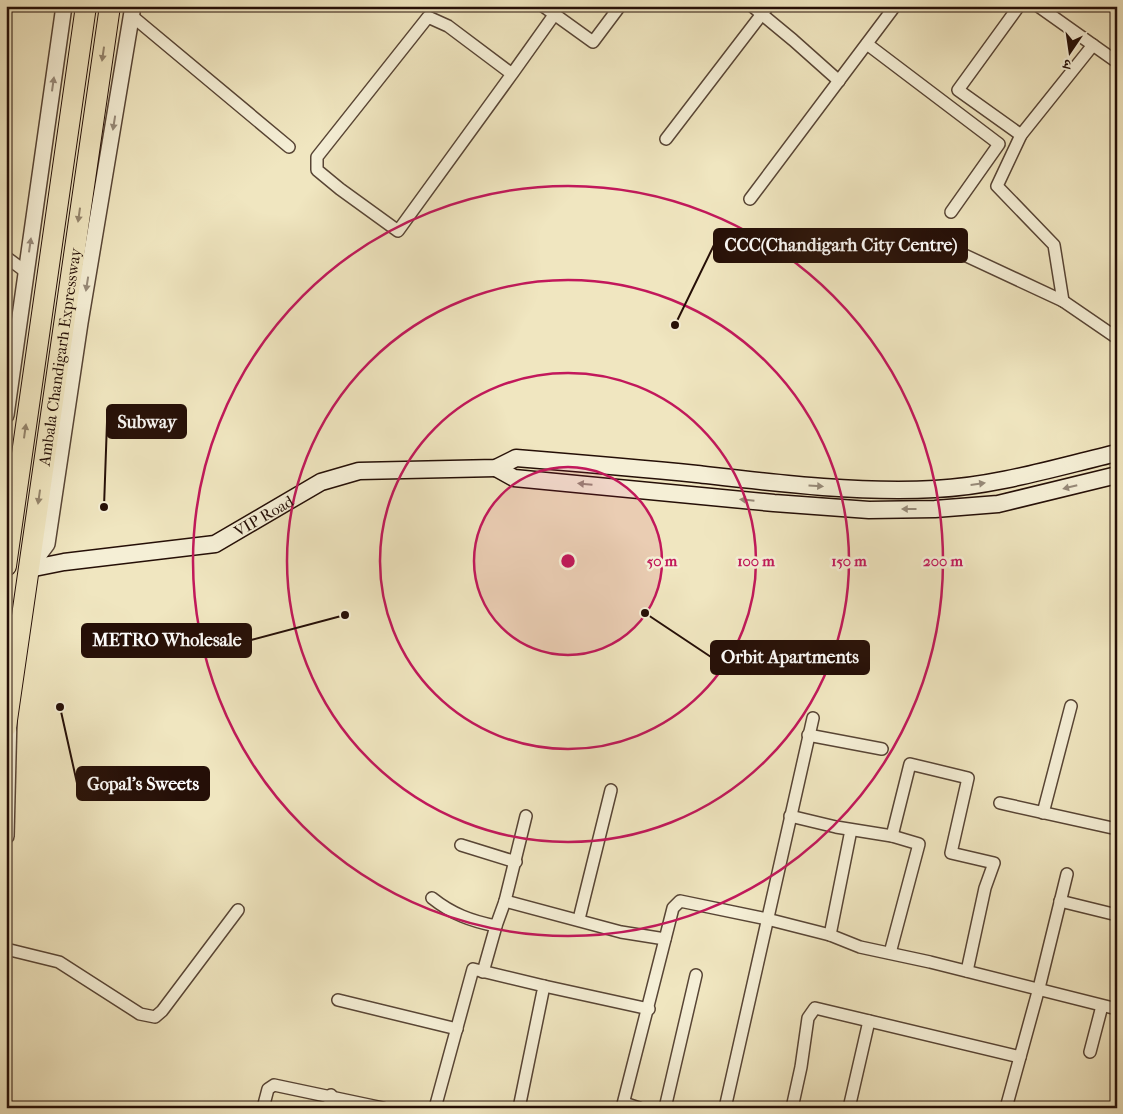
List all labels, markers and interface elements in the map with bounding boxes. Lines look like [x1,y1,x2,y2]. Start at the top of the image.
north arrow [1046,28,1096,78]
one-way arrow [98,47,106,63]
text: उ [1061,55,1074,73]
one-way arrow [49,76,57,92]
one-way arrow [110,116,118,132]
one-way arrow [75,208,83,224]
callout: CCC(Chandigarh City Centre) [714,229,967,262]
text: CCC(Chandigarh City Centre) [724,235,958,256]
one-way arrow [26,237,34,253]
street label: Ambala Chandigarh Expressway [34,246,85,468]
one-way arrow [82,276,90,292]
callout: Subway [107,405,186,438]
text: Subway [117,412,178,433]
one-way arrow [22,422,30,438]
one-way arrow [577,480,593,488]
one-way arrow [970,480,986,488]
one-way arrow [808,482,824,490]
one-way arrow [1062,483,1077,491]
one-way arrow [35,490,43,506]
street label: VIP Road [230,491,297,541]
one-way arrow [739,496,755,504]
one-way arrow [901,505,917,513]
centre of rings [559,552,577,570]
text: 50 m [647,552,678,570]
text: 100 m [737,552,775,570]
text: 150 m [831,552,867,570]
text: 200 m [923,552,963,570]
callout: METRO Wholesale [82,624,251,657]
text: METRO Wholesale [91,630,242,651]
callout: Orbit Apartments [711,641,869,674]
text: Orbit Apartments [721,647,859,668]
callout: Gopal's Sweets [77,767,209,800]
text: Gopal's Sweets [87,774,199,795]

